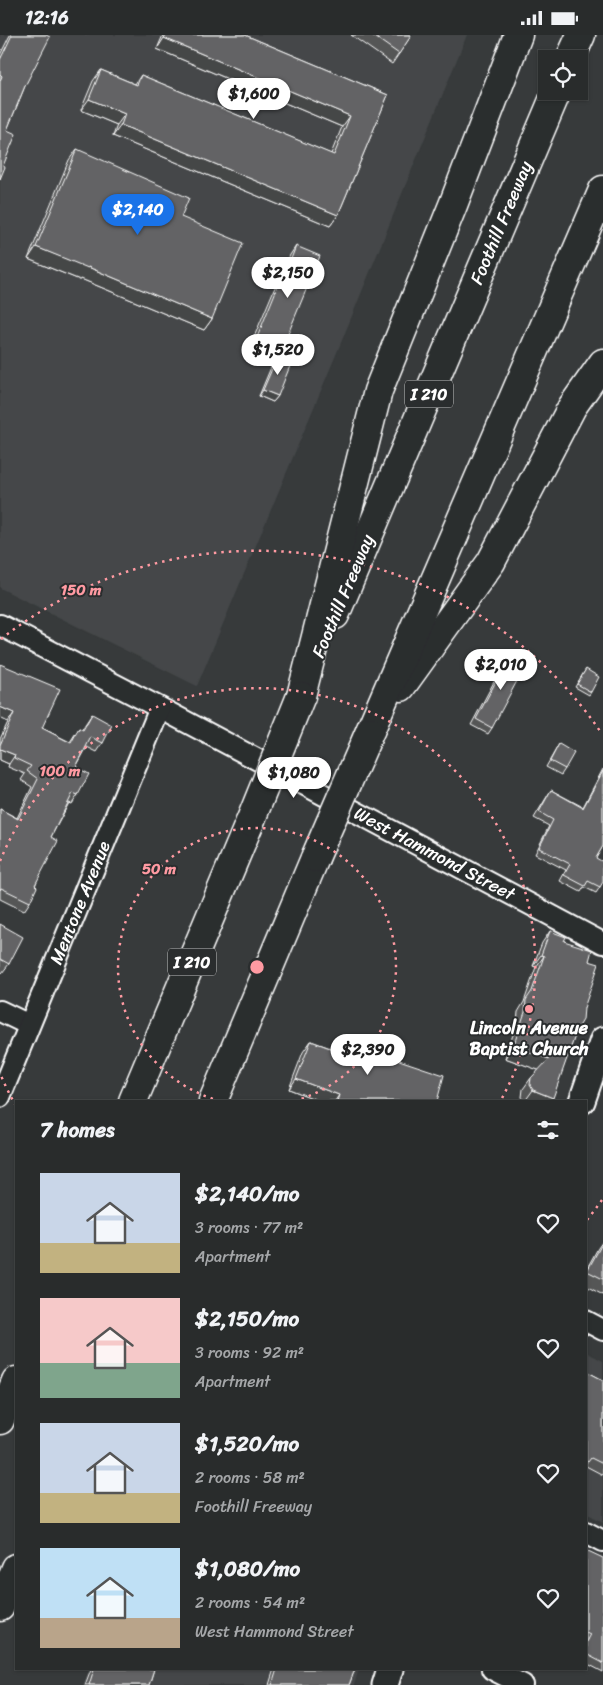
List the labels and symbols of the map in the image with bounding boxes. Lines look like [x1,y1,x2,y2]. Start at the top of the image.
pin: $1,600 [213,77,295,120]
street label: Foothill Freeway [461,155,542,290]
pin: $2,140 [97,193,179,236]
pin: $2,150 [247,257,329,299]
pin: $1,520 [237,333,319,376]
road number: I 210 [405,381,453,407]
street label: Foothill Freeway [303,528,384,663]
text: 150 m [61,577,102,603]
pin: $2,010 [460,649,542,691]
pin: $1,080 [253,757,335,799]
text: 100 m [40,758,81,784]
street label: West Hammond Street [348,798,522,910]
street label: Mentone Avenue [40,836,120,970]
text: 50 m [142,856,177,882]
road number: I 210 [168,949,216,975]
centre of rings [248,958,266,976]
marker: Lincoln Avenue Baptist Church [523,1003,535,1015]
place label: Lincoln Avenue Baptist Church [470,1012,589,1065]
pin: $2,390 [327,1033,409,1076]

